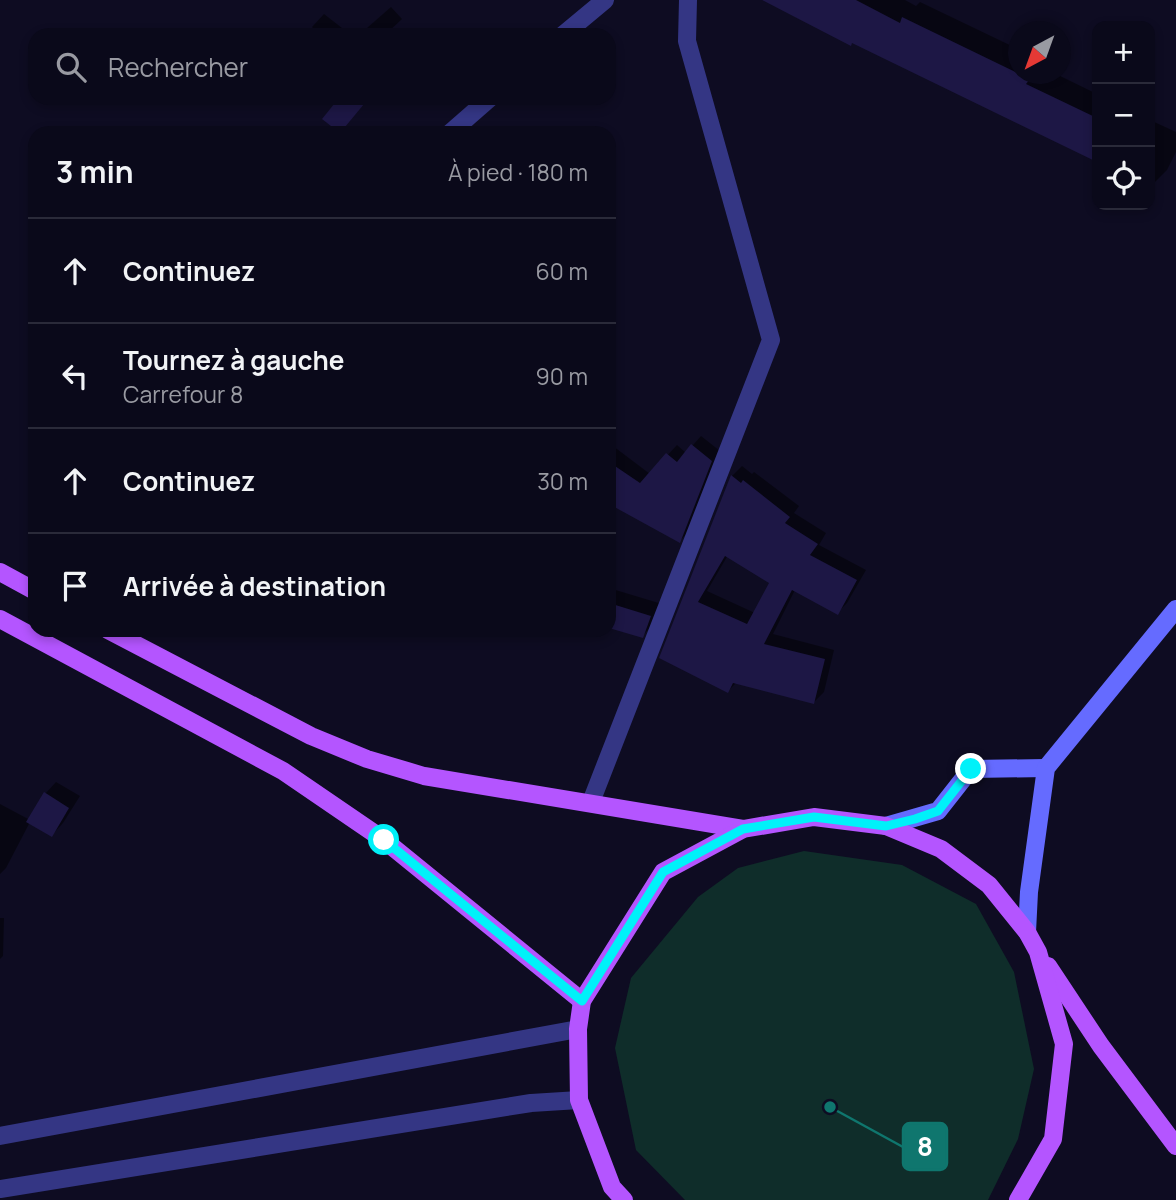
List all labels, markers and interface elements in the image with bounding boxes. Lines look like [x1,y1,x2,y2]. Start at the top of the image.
north arrow [1008,21,1071,84]
map controls [1092,21,1155,210]
button: + [1092,21,1155,84]
search box [28,28,616,105]
icon: search [52,48,90,86]
text: Rechercher [108,49,248,85]
button: − [1092,84,1155,147]
button: locate [1092,147,1155,210]
text: 3 min [56,151,134,192]
text: À pied · 180 m [448,156,588,188]
icon: ahead [56,252,94,290]
text: Continuez [123,253,255,289]
text: 60 m [536,255,588,287]
text: Tournez à gauche [123,342,344,378]
icon: left [56,357,94,395]
text: 90 m [536,360,588,392]
text: Carrefour 8 [123,378,243,410]
icon: ahead [56,462,94,500]
text: Continuez [123,463,255,499]
text: 30 m [537,465,588,497]
icon: arrive [56,567,94,605]
text: Arrivée à destination [123,568,386,604]
route end [955,753,986,784]
route start [368,824,399,855]
callout: 8 [903,1123,947,1170]
text: 8 [917,1128,933,1164]

